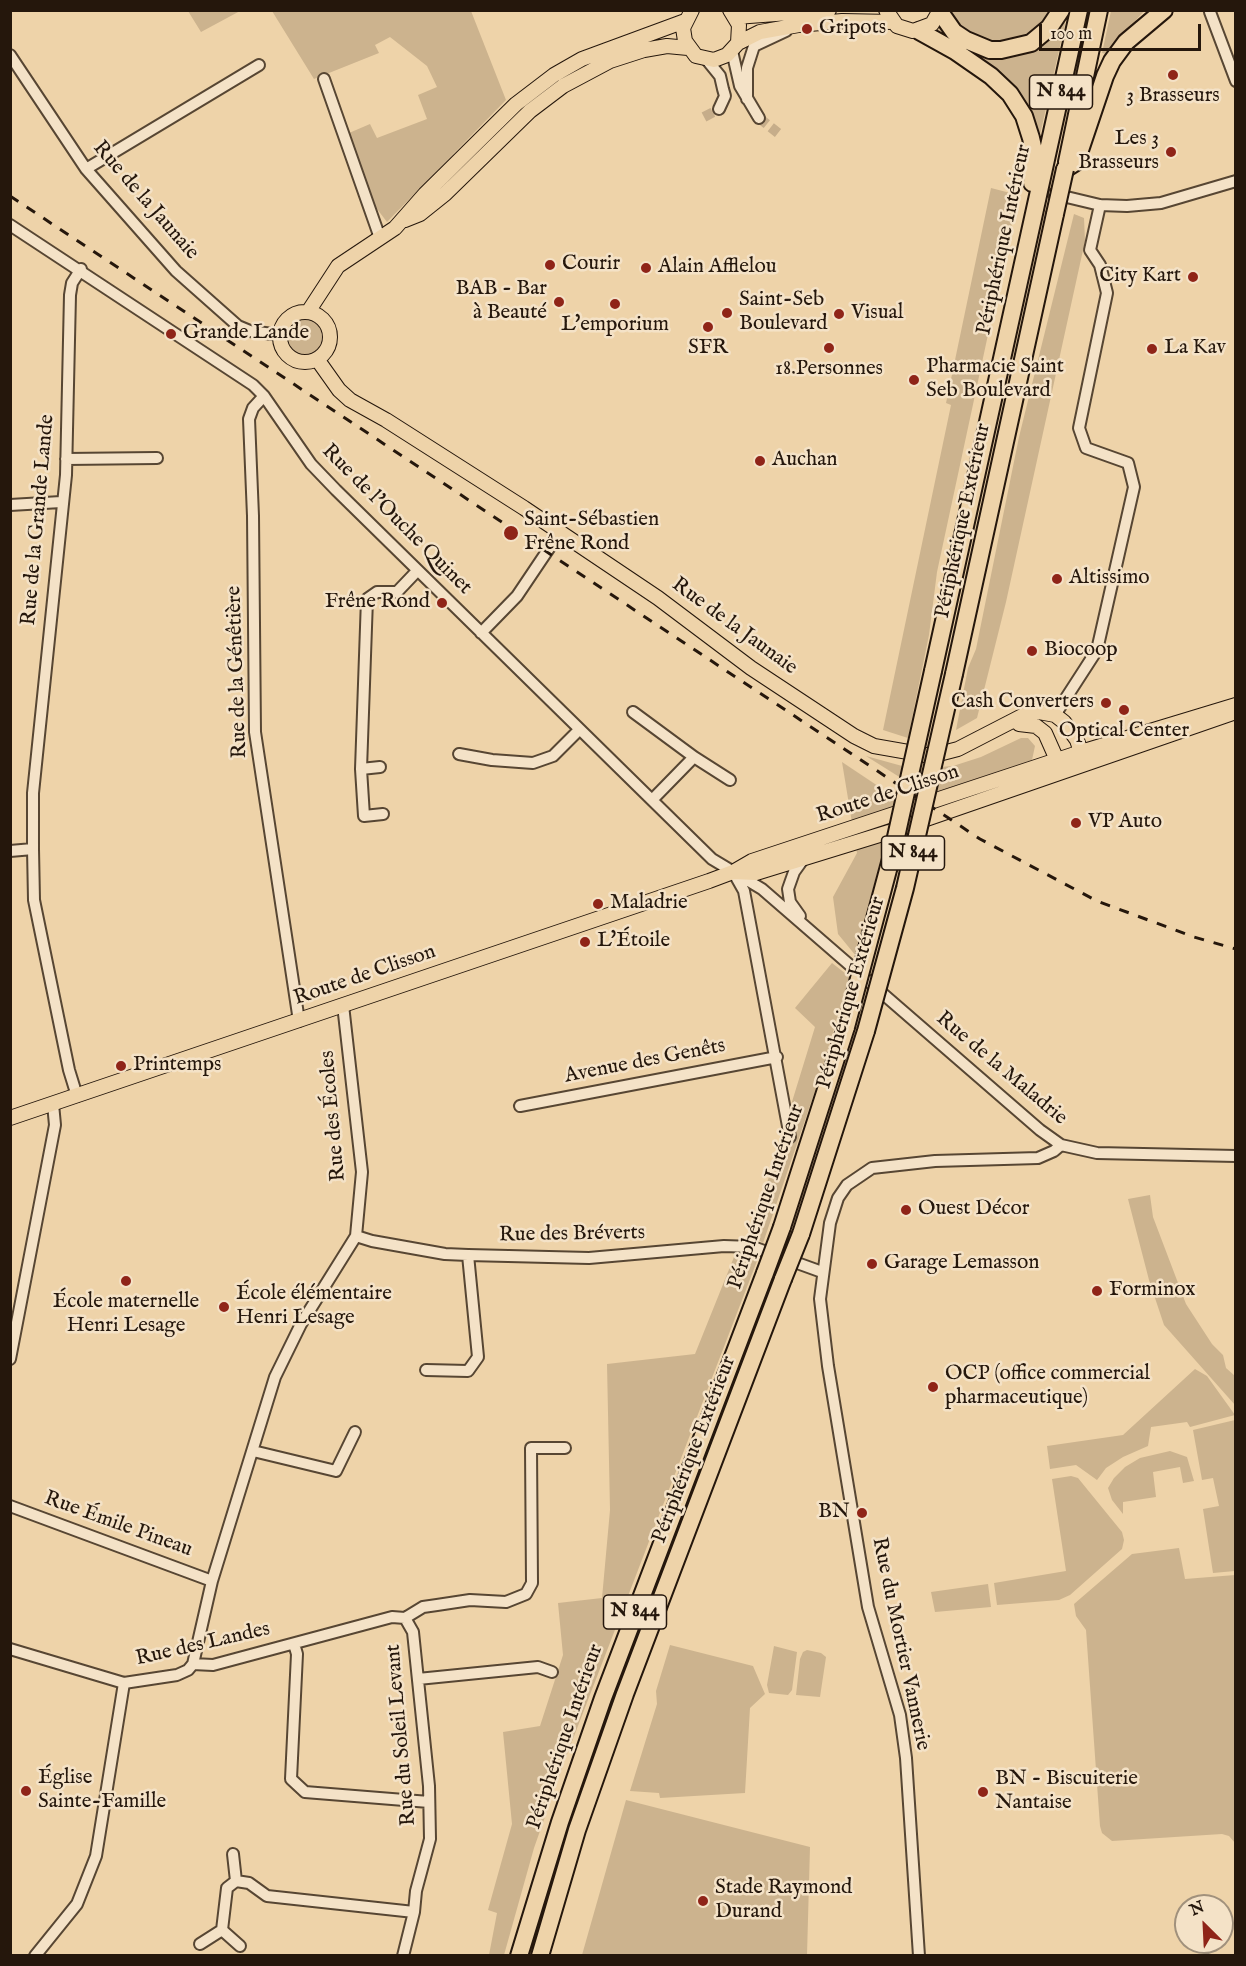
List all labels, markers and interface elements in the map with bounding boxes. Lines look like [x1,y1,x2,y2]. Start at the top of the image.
scale bar [1042,12,1204,50]
place label: Gripots [819,16,886,42]
marker: Gripots [800,22,814,36]
text: 100 m [1050,23,1092,46]
marker: 3 Brasseurs [1166,68,1180,82]
road number: N 844 [1030,75,1092,109]
place label: 3 Brasseurs [1126,84,1220,110]
place label: Les 3 Brasseurs [1078,127,1159,177]
street label: Rue de la Jaunaie [87,136,203,266]
street label: Périphérique Intérieur [973,142,1037,338]
marker: Les 3 Brasseurs [1164,145,1178,159]
place label: Courir [562,252,620,278]
place label: Alain Afflelou [658,255,777,281]
marker: Courir [543,258,557,272]
marker: Alain Afflelou [639,261,653,275]
place label: City Kart [1099,264,1181,290]
marker: City Kart [1186,270,1200,284]
place label: BAB - Bar à Beauté [455,277,547,327]
place label: Saint-Seb Boulevard [739,288,828,338]
marker: BAB - Bar à Beauté [552,295,566,309]
marker: L'emporium [608,297,622,311]
place label: Visual [851,301,903,327]
marker: Saint-Seb Boulevard [720,306,734,320]
marker: Visual [832,307,846,321]
place label: L'emporium [561,313,669,339]
marker: SFR [701,320,715,334]
place label: Grande Lande [183,321,309,347]
marker: Grande Lande [164,327,178,341]
place label: SFR [688,336,728,362]
place label: La Kav [1164,336,1226,362]
marker: 18.Personnes [822,341,836,355]
marker: La Kav [1145,342,1159,356]
place label: Pharmacie Saint Seb Boulevard [926,355,1064,405]
place label: 18.Personnes [775,357,883,383]
marker: Pharmacie Saint Seb Boulevard [907,373,921,387]
street label: Rue de la Grande Lande [17,413,61,627]
street label: Périphérique Extérieur [931,421,997,621]
street label: Rue de l'Ouche Quinet [316,440,476,600]
place label: Auchan [772,448,838,474]
marker: Auchan [753,454,767,468]
place label: Saint-Sébastien Frêne Rond [524,508,659,558]
marker: Saint-Sébastien Frêne Rond [502,524,520,542]
place label: Altissimo [1069,566,1150,592]
marker: Altissimo [1050,572,1064,586]
street label: Rue de la Jaunaie [666,573,802,681]
street label: Rue de la Génêtière [222,585,254,759]
place label: Frêne Rond [325,590,430,616]
marker: Frêne Rond [435,596,449,610]
place label: Biocoop [1044,638,1118,664]
marker: Biocoop [1025,644,1039,658]
place label: Cash Converters [951,690,1094,716]
marker: Cash Converters [1099,696,1113,710]
marker: Optical Center [1117,703,1131,717]
place label: Optical Center [1059,719,1189,745]
street label: Route de Clisson [814,760,962,830]
place label: VP Auto [1088,810,1162,836]
marker: VP Auto [1069,816,1083,830]
road number: N 844 [882,836,944,870]
place label: Maladrie [610,891,688,917]
street label: Périphérique Extérieur [813,894,891,1092]
marker: Maladrie [591,897,605,911]
place label: L'Étoile [597,929,670,955]
marker: L'Étoile [578,935,592,949]
street label: Route de Clisson [291,940,439,1012]
street label: Rue de la Maladrie [930,1007,1072,1131]
street label: Avenue des Genêts [562,1034,728,1090]
street label: Rue des Écoles [316,1050,352,1182]
place label: Printemps [133,1053,221,1079]
marker: Printemps [114,1059,128,1073]
street label: Périphérique Intérieur [724,1101,810,1293]
place label: Ouest Décor [918,1197,1030,1223]
marker: Ouest Décor [899,1203,913,1217]
street label: Rue des Bréverts [499,1221,645,1249]
place label: Garage Lemasson [884,1251,1039,1277]
marker: Garage Lemasson [865,1257,879,1271]
marker: École maternelle Henri Lesage [119,1274,133,1288]
place label: Forminox [1109,1278,1195,1304]
place label: École élémentaire Henri Lesage [236,1282,392,1332]
marker: Forminox [1090,1284,1104,1298]
place label: École maternelle Henri Lesage [53,1290,199,1340]
marker: École élémentaire Henri Lesage [217,1300,231,1314]
street label: Périphérique Extérieur [648,1353,742,1547]
place label: OCP (office commercial pharmaceutique) [945,1362,1150,1412]
marker: OCP (office commercial pharmaceutique) [926,1380,940,1394]
street label: Rue Émile Pineau [40,1487,196,1563]
place label: BN [818,1500,850,1526]
marker: BN [855,1506,869,1520]
street label: Rue du Mortier Vannerie [865,1535,935,1753]
road number: N 844 [604,1595,666,1629]
street label: Rue des Landes [133,1617,273,1673]
street label: Périphérique Intérieur [523,1641,609,1833]
street label: Rue du Soleil Levant [382,1643,422,1827]
place label: Église Sainte-Famille [38,1766,166,1816]
place label: BN - Biscuiterie Nantaise [995,1767,1138,1817]
marker: Église Sainte-Famille [19,1784,33,1798]
marker: BN - Biscuiterie Nantaise [976,1785,990,1799]
place label: Stade Raymond Durand [715,1876,852,1926]
marker: Stade Raymond Durand [696,1894,710,1908]
north arrow [1174,1894,1234,1954]
text: N [1187,1897,1208,1921]

